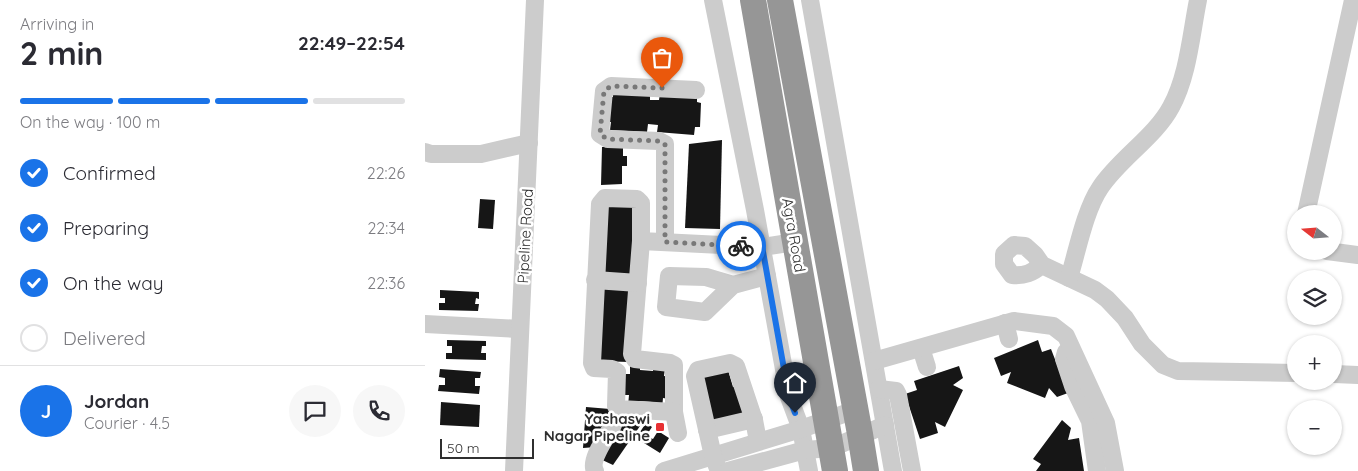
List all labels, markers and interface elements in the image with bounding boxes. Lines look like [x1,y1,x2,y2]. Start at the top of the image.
text: Arriving in [20,14,94,34]
text: 22:49–22:54 [298,31,405,55]
text: 2 min [20,33,103,73]
pin [641,37,683,88]
icon: bag [648,44,676,72]
text: On the way · 100 m [20,112,160,132]
icon: check [20,159,48,187]
text: Confirmed [63,161,156,185]
text: 22:26 [367,163,405,183]
street label: Pipeline Road [513,188,537,284]
street label: Agra Road [778,196,810,274]
north arrow [1287,205,1343,260]
map controls [1287,205,1342,455]
icon: check [20,214,48,242]
text: Preparing [63,216,149,240]
text: 22:34 [367,218,405,238]
courier [716,221,766,271]
icon: bike [727,232,755,260]
icon: check [20,269,48,297]
button: layers [1287,270,1342,325]
text: On the way [63,271,164,295]
text: 22:36 [367,273,405,293]
text: Delivered [63,326,146,350]
button: + [1287,335,1342,390]
pin [774,362,816,413]
icon: home [781,369,809,397]
button: chat [289,385,341,437]
button: phone [353,385,405,437]
text: Jordan [84,389,149,413]
text: J [41,399,51,423]
button: − [1287,400,1342,455]
place label: Yashaswi Nagar Pipeline [544,409,650,445]
text: Courier · 4.5 [84,413,170,433]
marker: Yashaswi Nagar Pipeline [654,421,666,433]
scale bar [440,436,534,459]
text: 50 m [447,439,480,457]

